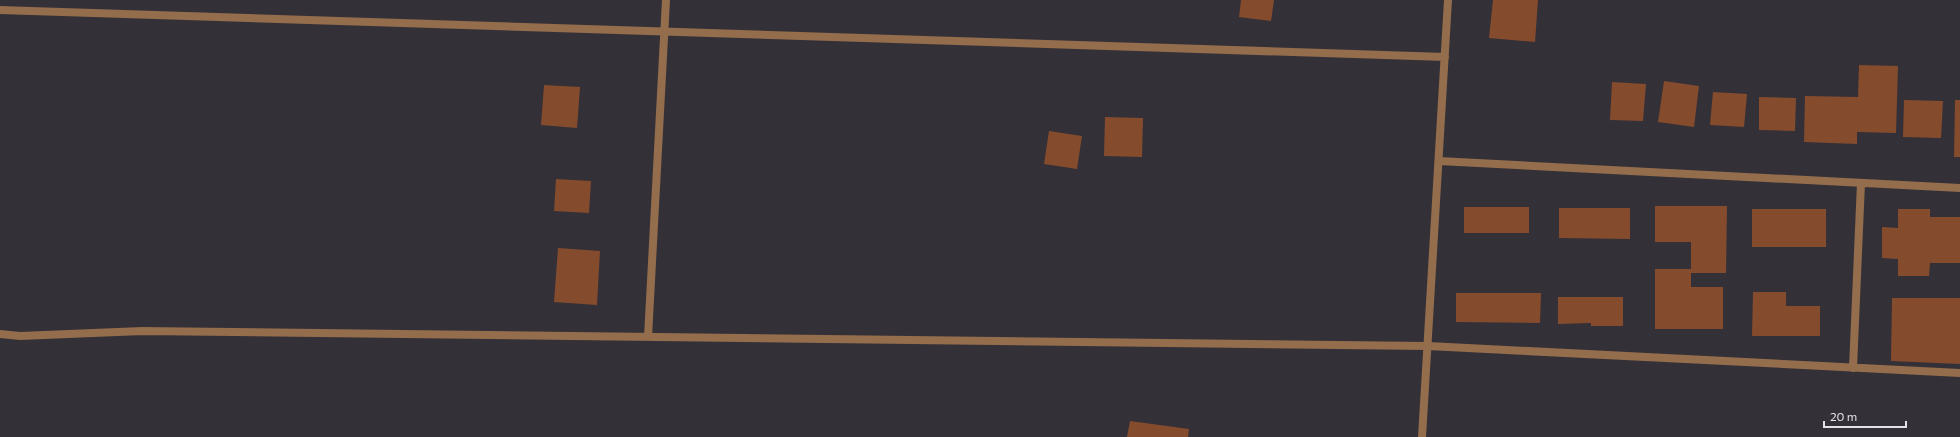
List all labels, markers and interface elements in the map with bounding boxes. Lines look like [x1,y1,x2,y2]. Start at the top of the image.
scale bar [1824,403,1906,429]
text: 20 m [1830,409,1857,423]

